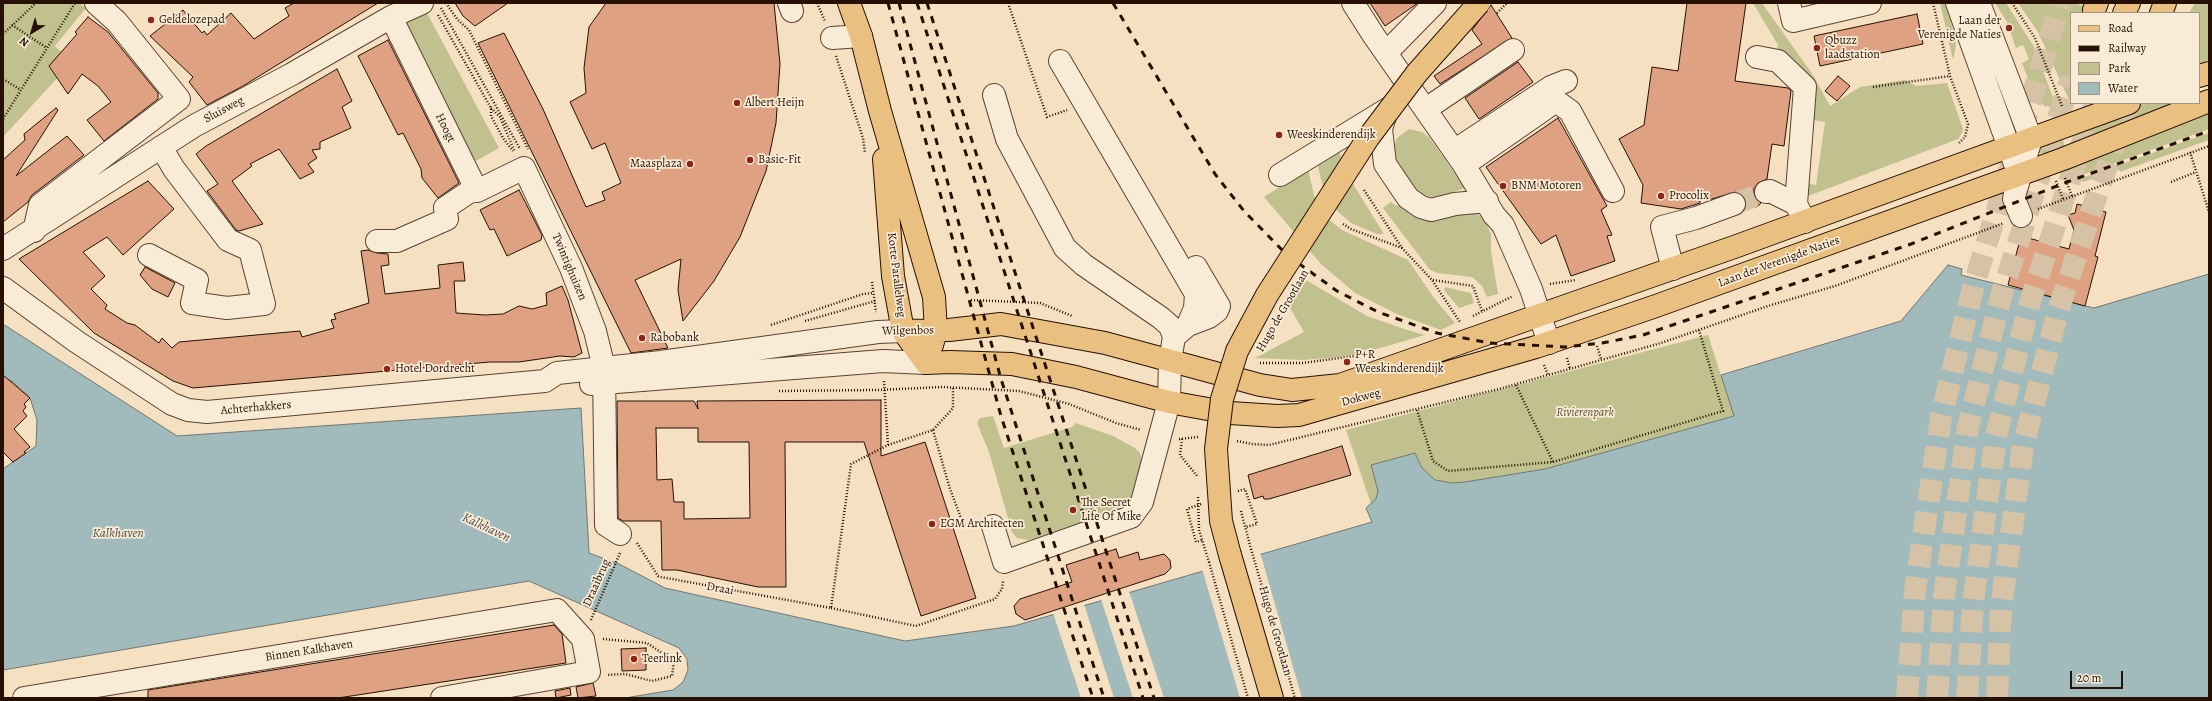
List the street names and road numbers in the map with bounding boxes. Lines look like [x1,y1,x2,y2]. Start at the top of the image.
street label: Sluisweg [201,93,247,127]
street label: Hoogt [432,111,458,145]
street label: Twintighuizen [548,231,590,303]
street label: Korte Parallelweg [884,232,908,318]
street label: Laan der Verenigde Naties [1716,233,1842,291]
street label: Hugo de Grootlaan [1254,267,1312,355]
street label: Wilgenbos [882,323,934,339]
street label: Dokweg [1340,386,1382,410]
street label: Achterhakkers [220,398,292,418]
street label: Draaibrug [580,557,614,609]
street label: Draai [705,580,735,598]
street label: Hugo de Grootlaan [1255,584,1295,678]
street label: Binnen Kalkhaven [264,637,354,665]

